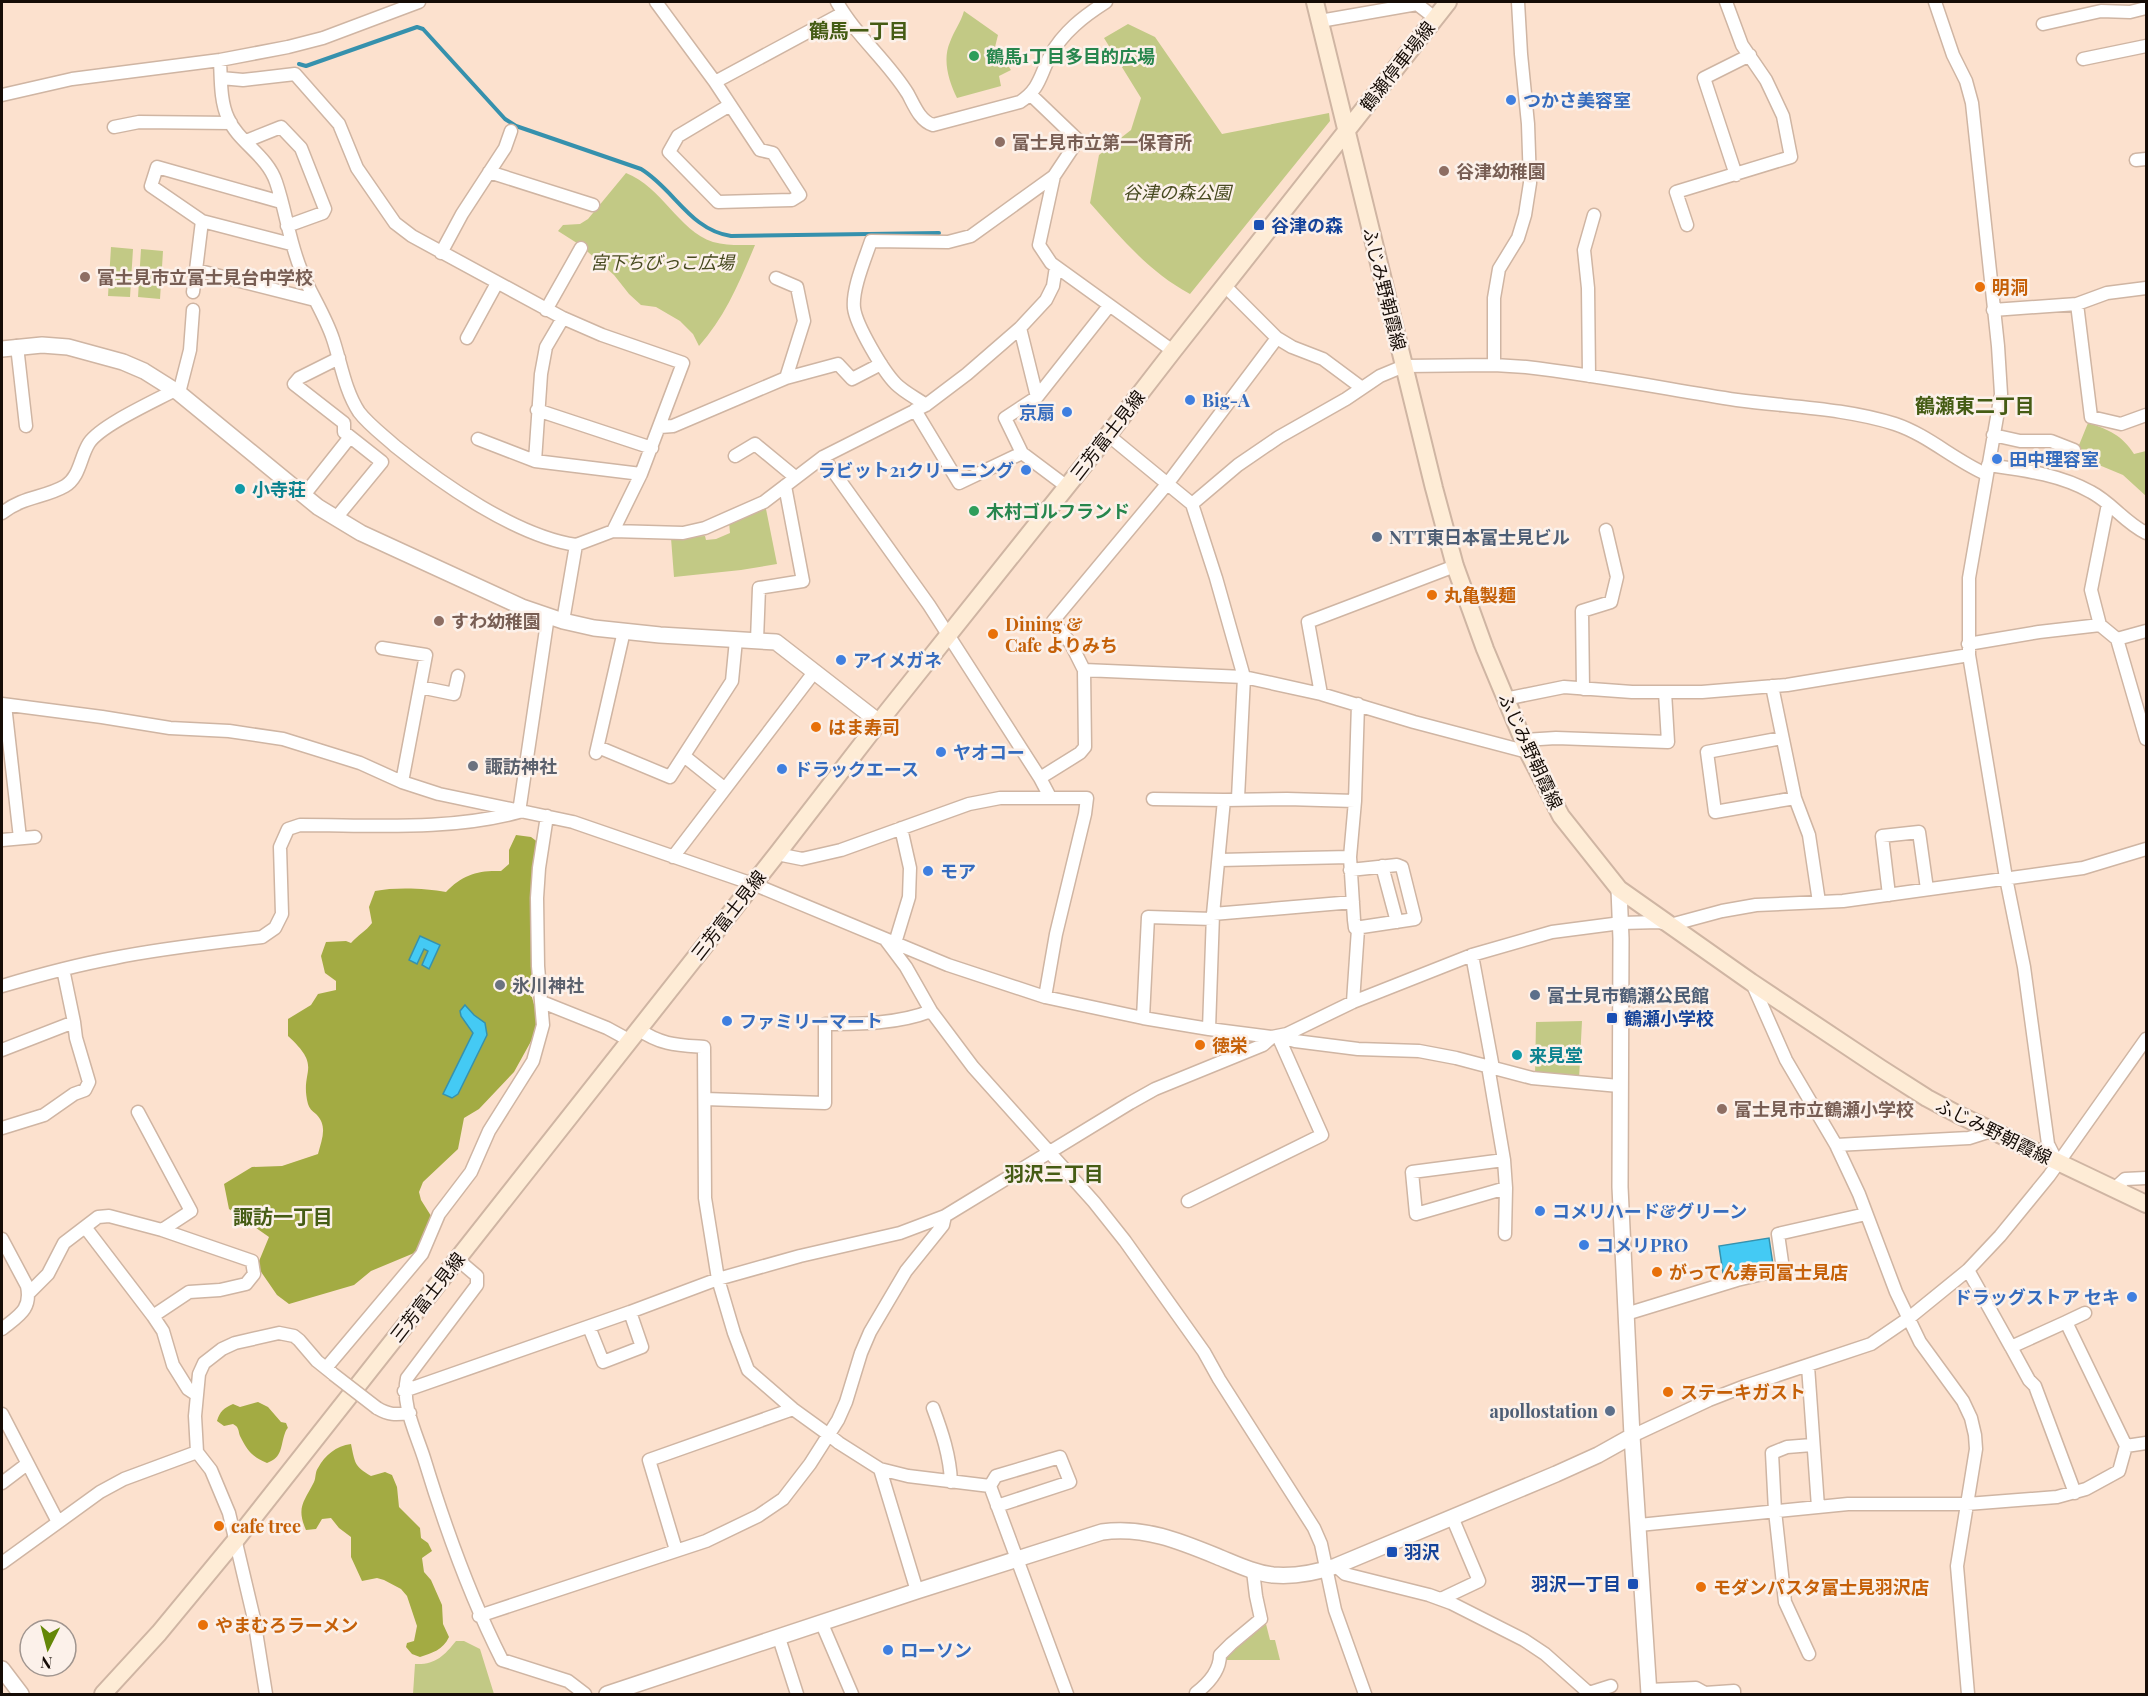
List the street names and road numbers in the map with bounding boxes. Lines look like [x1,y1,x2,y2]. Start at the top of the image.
street label: 鶴瀬停車場線 [1354,16,1440,116]
street label: ふじみ野朝霞線 [1358,225,1412,353]
street label: 三芳富士見線 [1064,385,1150,485]
street label: ふじみ野朝霞線 [1493,689,1569,813]
street label: 三芳富士見線 [685,865,771,965]
street label: ふじみ野朝霞線 [1932,1093,2056,1169]
street label: 三芳富士見線 [384,1247,470,1347]

